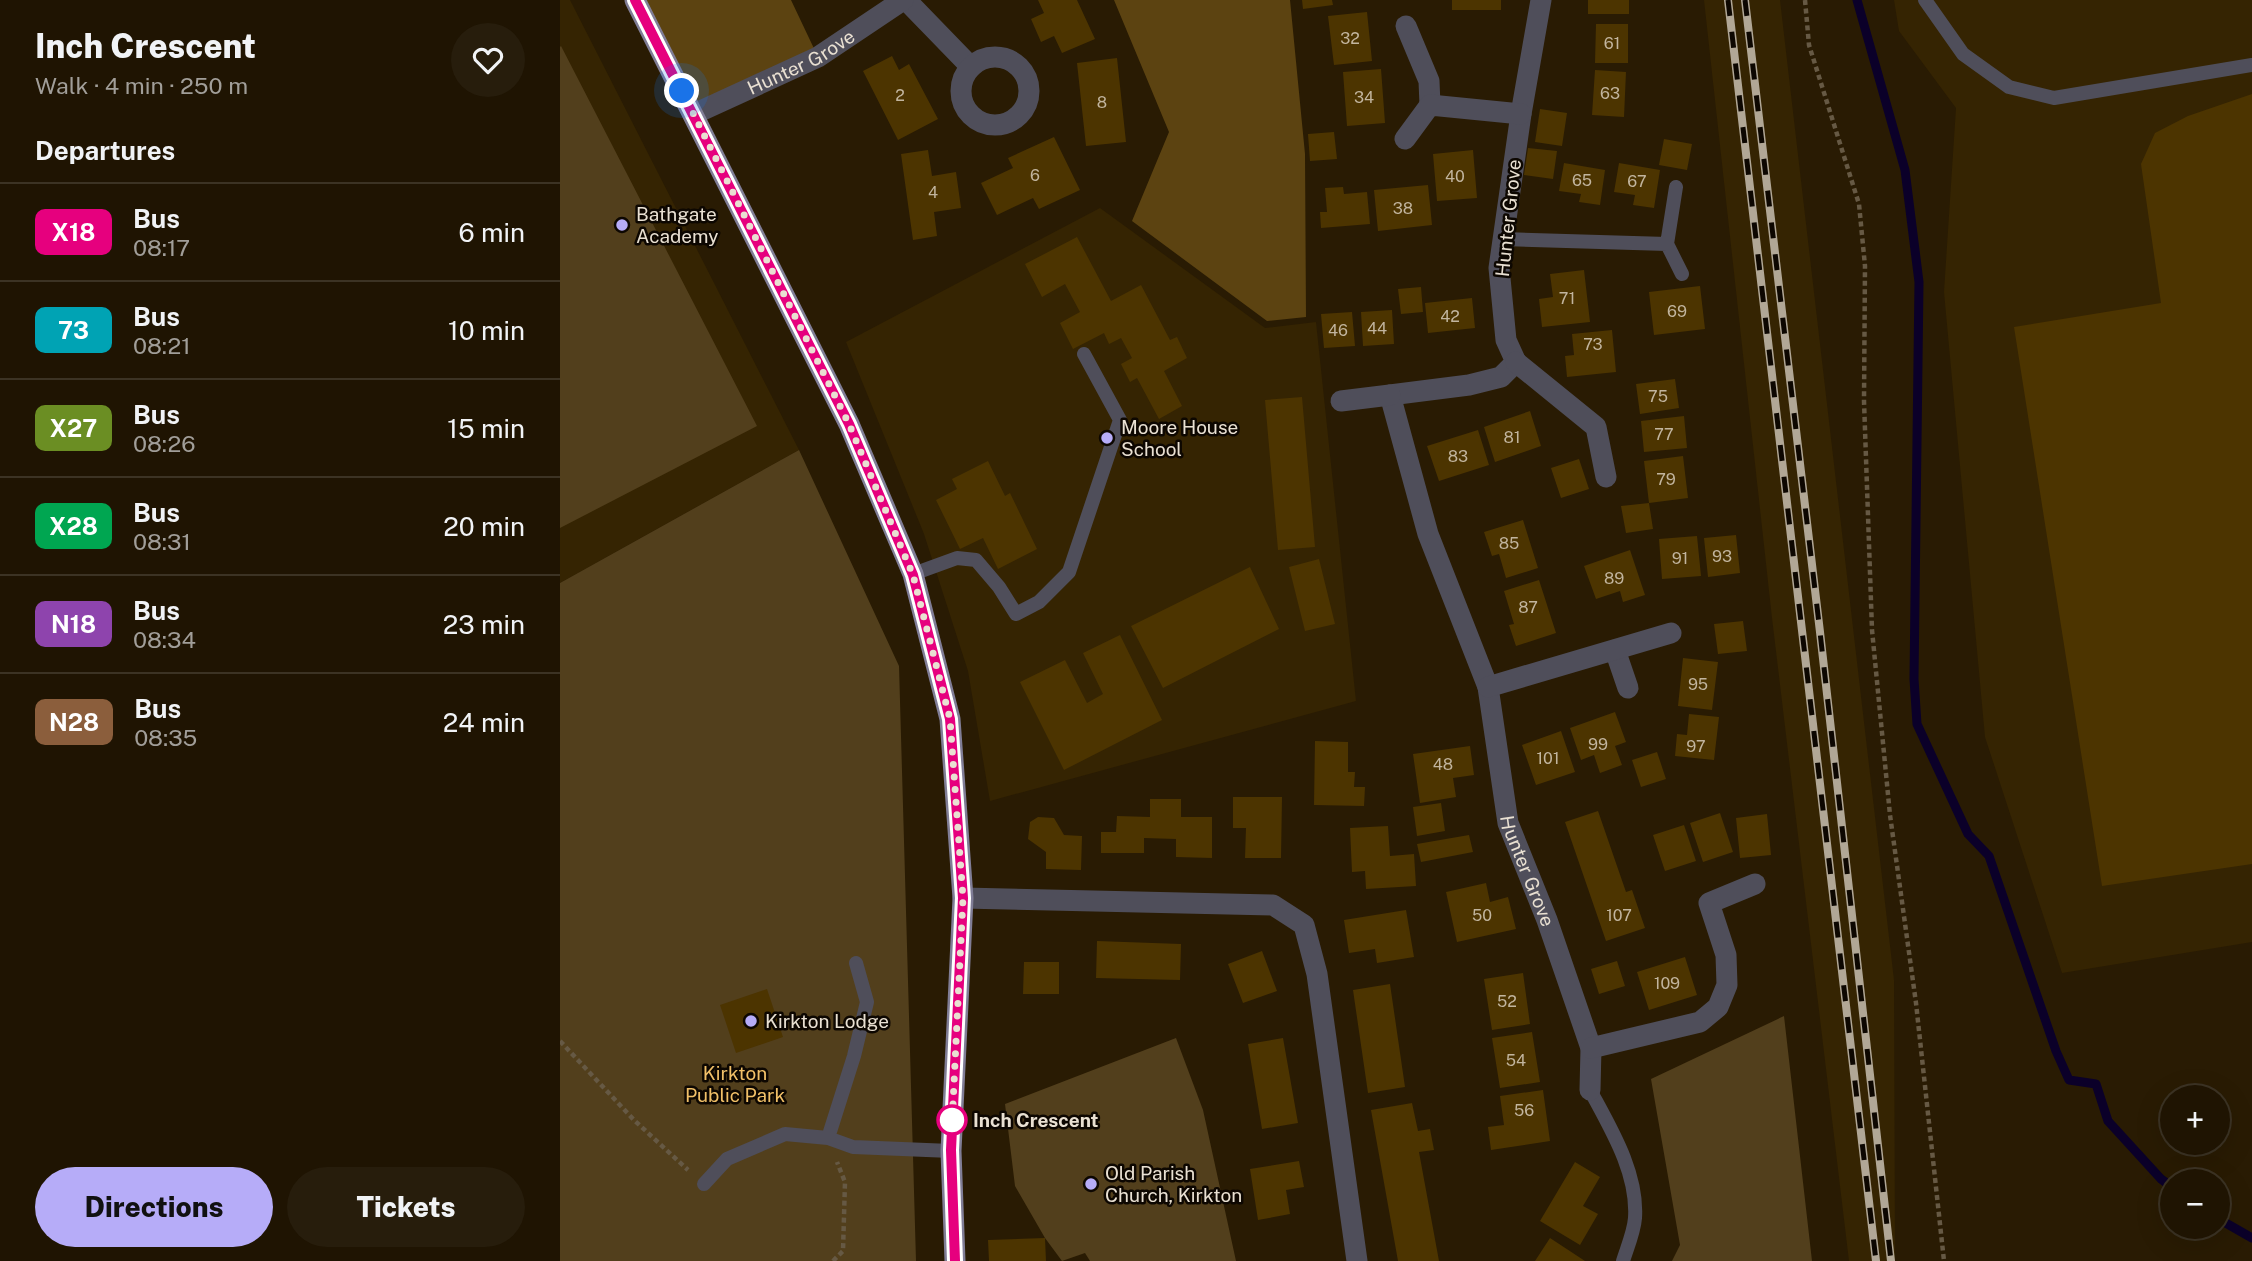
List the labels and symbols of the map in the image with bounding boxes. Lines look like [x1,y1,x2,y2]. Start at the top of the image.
street label: Hunter Grove [744,25,859,99]
house number: 32 [1340,29,1360,48]
house number: 61 [1604,34,1620,53]
your location [664,73,699,108]
house number: 63 [1600,84,1620,103]
house number: 2 [895,86,905,105]
house number: 34 [1354,88,1374,107]
house number: 8 [1097,93,1107,112]
street label: Hunter Grove [1491,158,1525,278]
house number: 6 [1030,166,1040,185]
house number: 40 [1445,167,1465,186]
house number: 65 [1572,171,1592,190]
house number: 67 [1627,172,1647,191]
house number: 4 [928,183,938,202]
house number: 38 [1393,199,1413,218]
place label: Bathgate Academy [636,203,718,247]
marker: Bathgate Academy [614,217,630,233]
house number: 71 [1559,289,1575,308]
house number: 69 [1667,302,1687,321]
house number: 42 [1440,307,1460,326]
house number: 44 [1367,319,1387,338]
house number: 46 [1328,321,1348,340]
house number: 73 [1583,335,1603,354]
house number: 75 [1648,387,1668,406]
place label: Moore House School [1121,416,1238,460]
house number: 77 [1654,425,1674,444]
house number: 81 [1504,428,1520,447]
marker: Moore House School [1099,430,1115,446]
house number: 83 [1448,447,1468,466]
house number: 79 [1656,470,1676,489]
house number: 85 [1499,534,1519,553]
house number: 93 [1712,547,1732,566]
house number: 91 [1672,549,1688,568]
house number: 89 [1604,569,1624,588]
house number: 87 [1518,598,1538,617]
house number: 95 [1688,675,1708,694]
house number: 99 [1588,735,1608,754]
house number: 97 [1686,737,1706,756]
house number: 101 [1537,749,1559,768]
house number: 48 [1433,755,1453,774]
street label: Hunter Grove [1496,814,1559,929]
house number: 50 [1472,906,1492,925]
house number: 107 [1606,906,1632,925]
house number: 109 [1654,974,1680,993]
house number: 52 [1497,992,1517,1011]
place label: Kirkton Lodge [765,1010,889,1032]
marker: Kirkton Lodge [743,1013,759,1029]
house number: 54 [1506,1051,1526,1070]
park label: Kirkton Public Park [685,1062,785,1106]
house number: 56 [1514,1101,1534,1120]
marker: Inch Crescent [937,1105,967,1135]
place label: Inch Crescent [973,1109,1099,1131]
place label: Old Parish Church, Kirkton [1105,1162,1242,1206]
marker: Old Parish Church, Kirkton [1083,1176,1099,1192]

